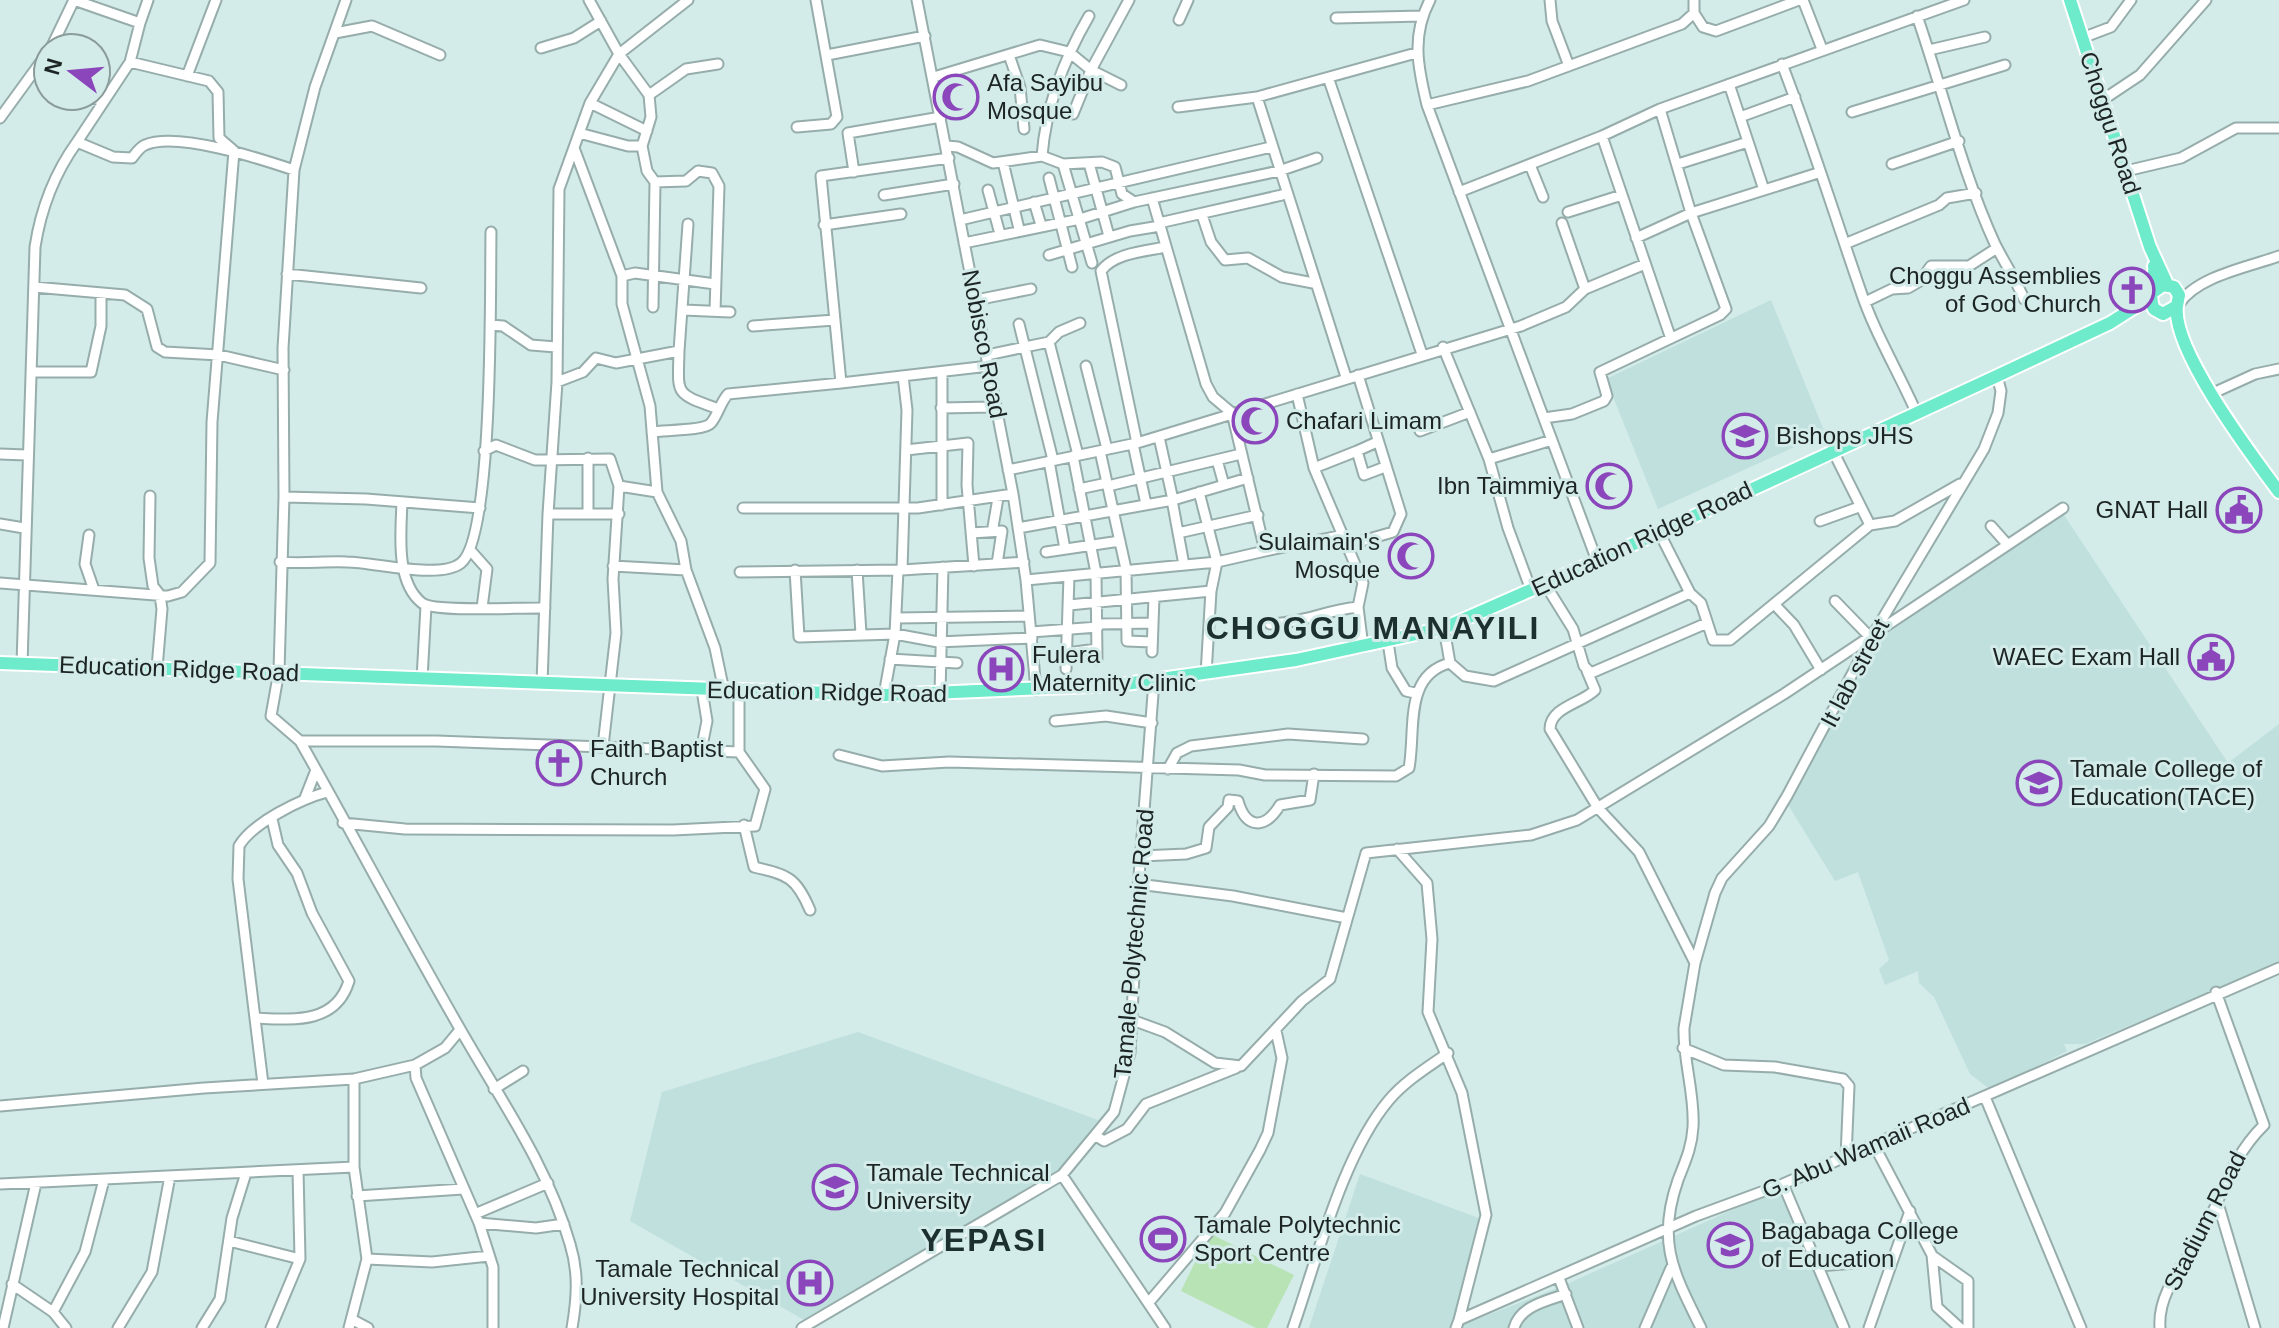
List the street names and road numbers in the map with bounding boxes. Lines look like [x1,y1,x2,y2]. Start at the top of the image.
street label: Choggu Road [2075,48,2146,197]
street label: Nobisco Road [957,267,1012,420]
street label: Education Ridge Road [1527,476,1756,602]
street label: It lab street [1815,614,1894,732]
street label: Education Ridge Road [59,651,300,686]
street label: Education Ridge Road [707,676,947,707]
street label: Tamale Polytechnic Road [1108,808,1159,1080]
street label: G. Abu Wamaii Road [1758,1092,1974,1204]
street label: Stadium Road [2158,1147,2251,1295]

